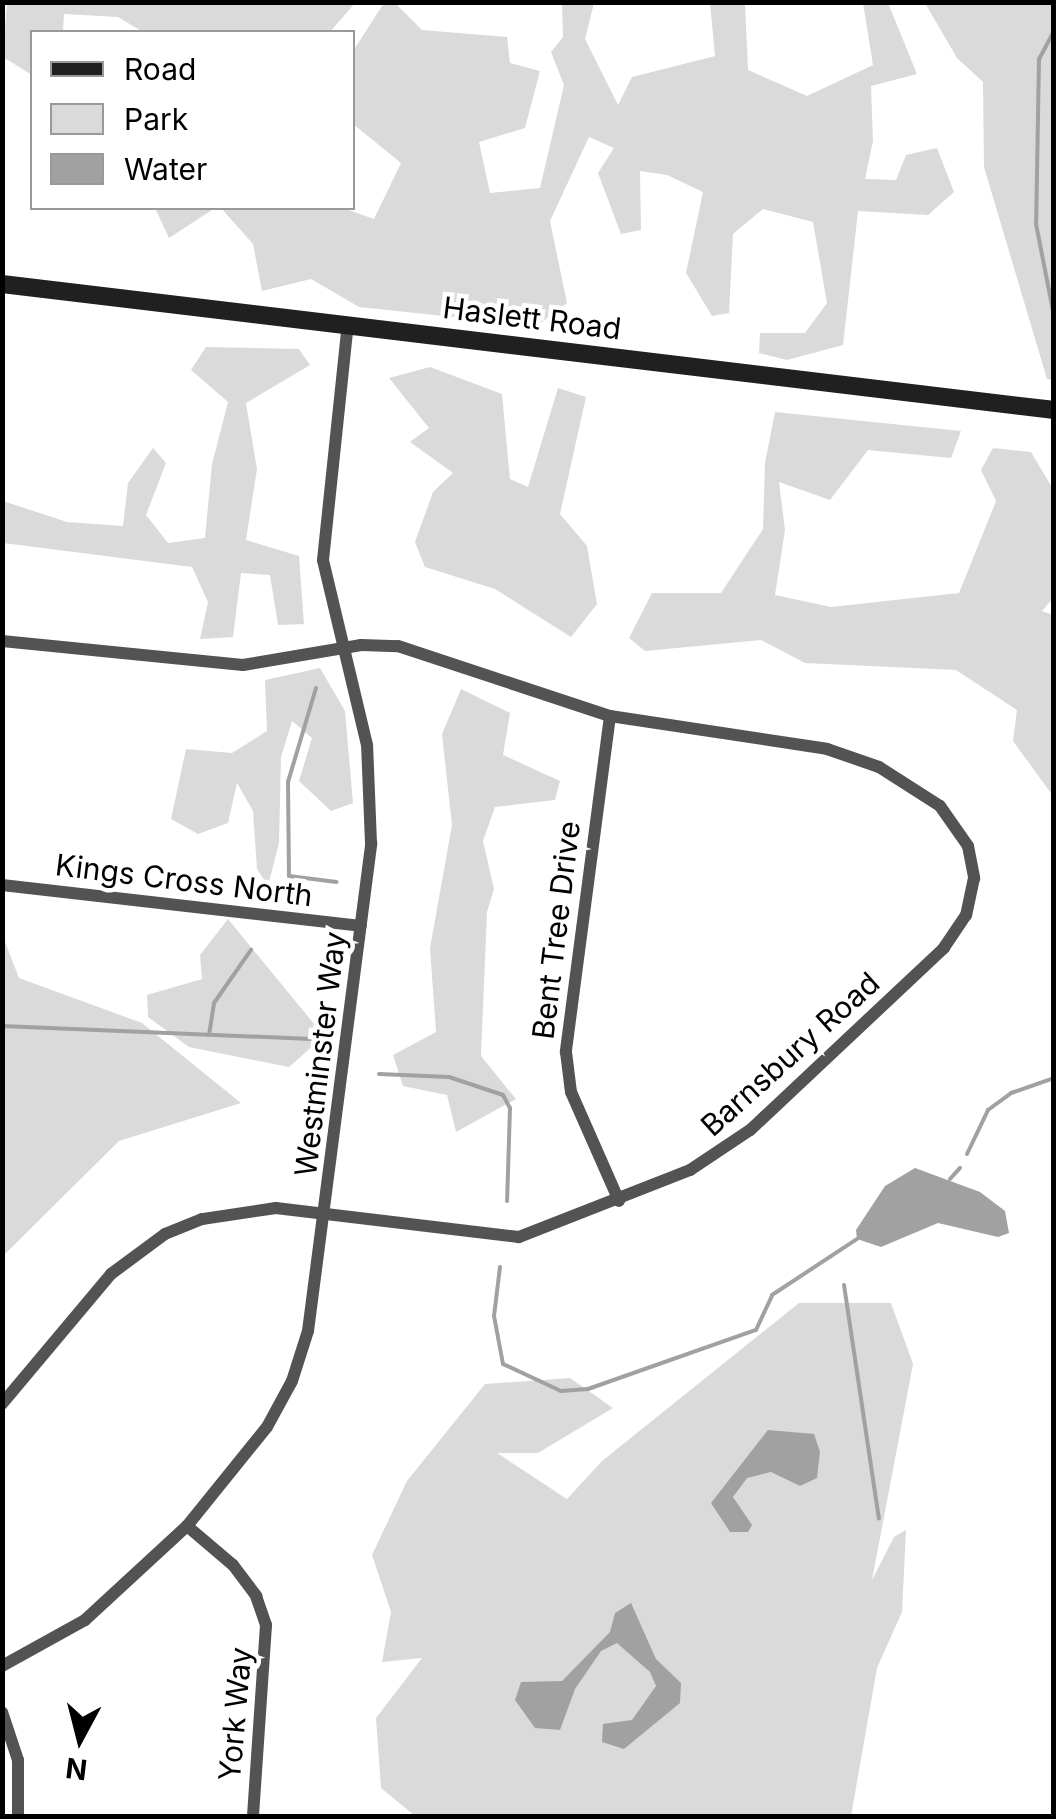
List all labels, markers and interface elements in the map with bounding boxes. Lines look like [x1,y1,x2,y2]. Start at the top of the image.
legend [30,30,355,210]
text: Road [124,51,196,87]
text: Park [124,101,188,137]
text: Water [124,151,207,187]
street label: Haslett Road [441,289,623,347]
street label: Bent Tree Drive [525,819,587,1041]
street label: Kings Cross North [53,846,315,914]
street label: Westminster Way [287,930,353,1178]
street label: Barnsbury Road [693,965,887,1143]
street label: York Way [211,1646,259,1782]
north arrow [30,1689,130,1789]
text: N [64,1751,89,1787]

